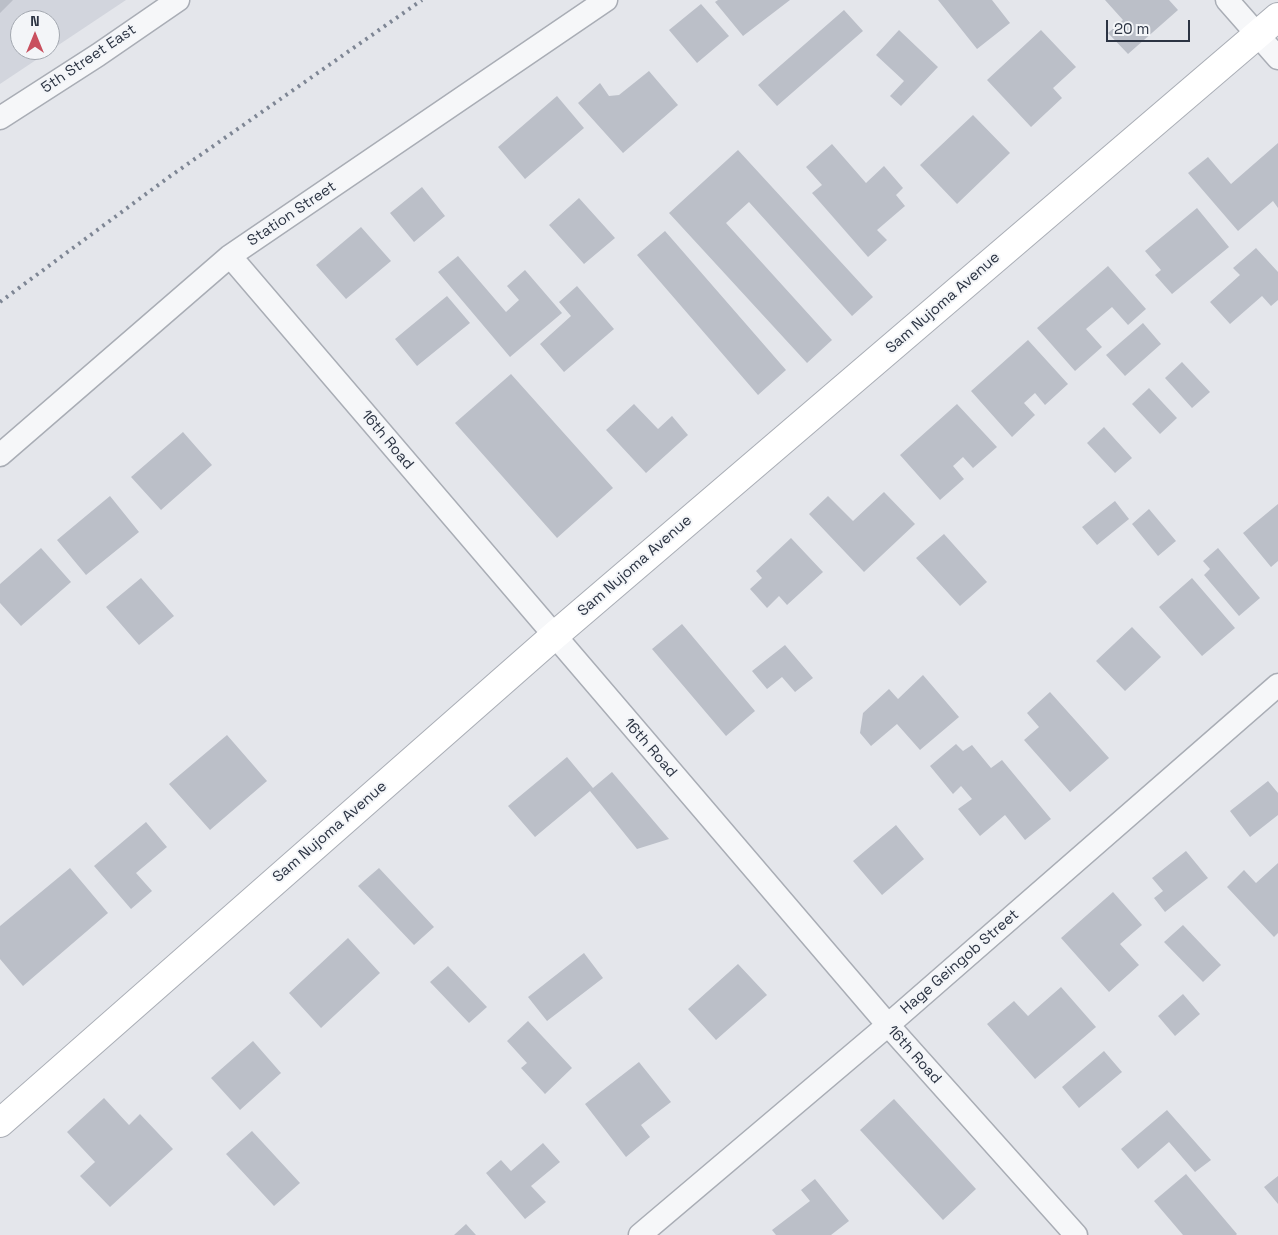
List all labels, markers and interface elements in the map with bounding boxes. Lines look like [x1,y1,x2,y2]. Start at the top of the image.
north arrow [10,10,60,60]
scale bar [1108,10,1192,42]
text: N [30,12,40,30]
text: 20 m [1114,19,1149,38]
street label: 5th Street East [38,21,140,97]
street label: Station Street [244,178,340,250]
street label: Sam Nujoma Avenue [882,249,1004,357]
street label: 16th Road [357,407,417,473]
street label: Sam Nujoma Avenue [574,512,696,620]
street label: 16th Road [620,715,680,781]
street label: Sam Nujoma Avenue [269,778,391,886]
street label: Hage Geingob Street [897,906,1023,1018]
street label: 16th Road [883,1022,945,1088]

